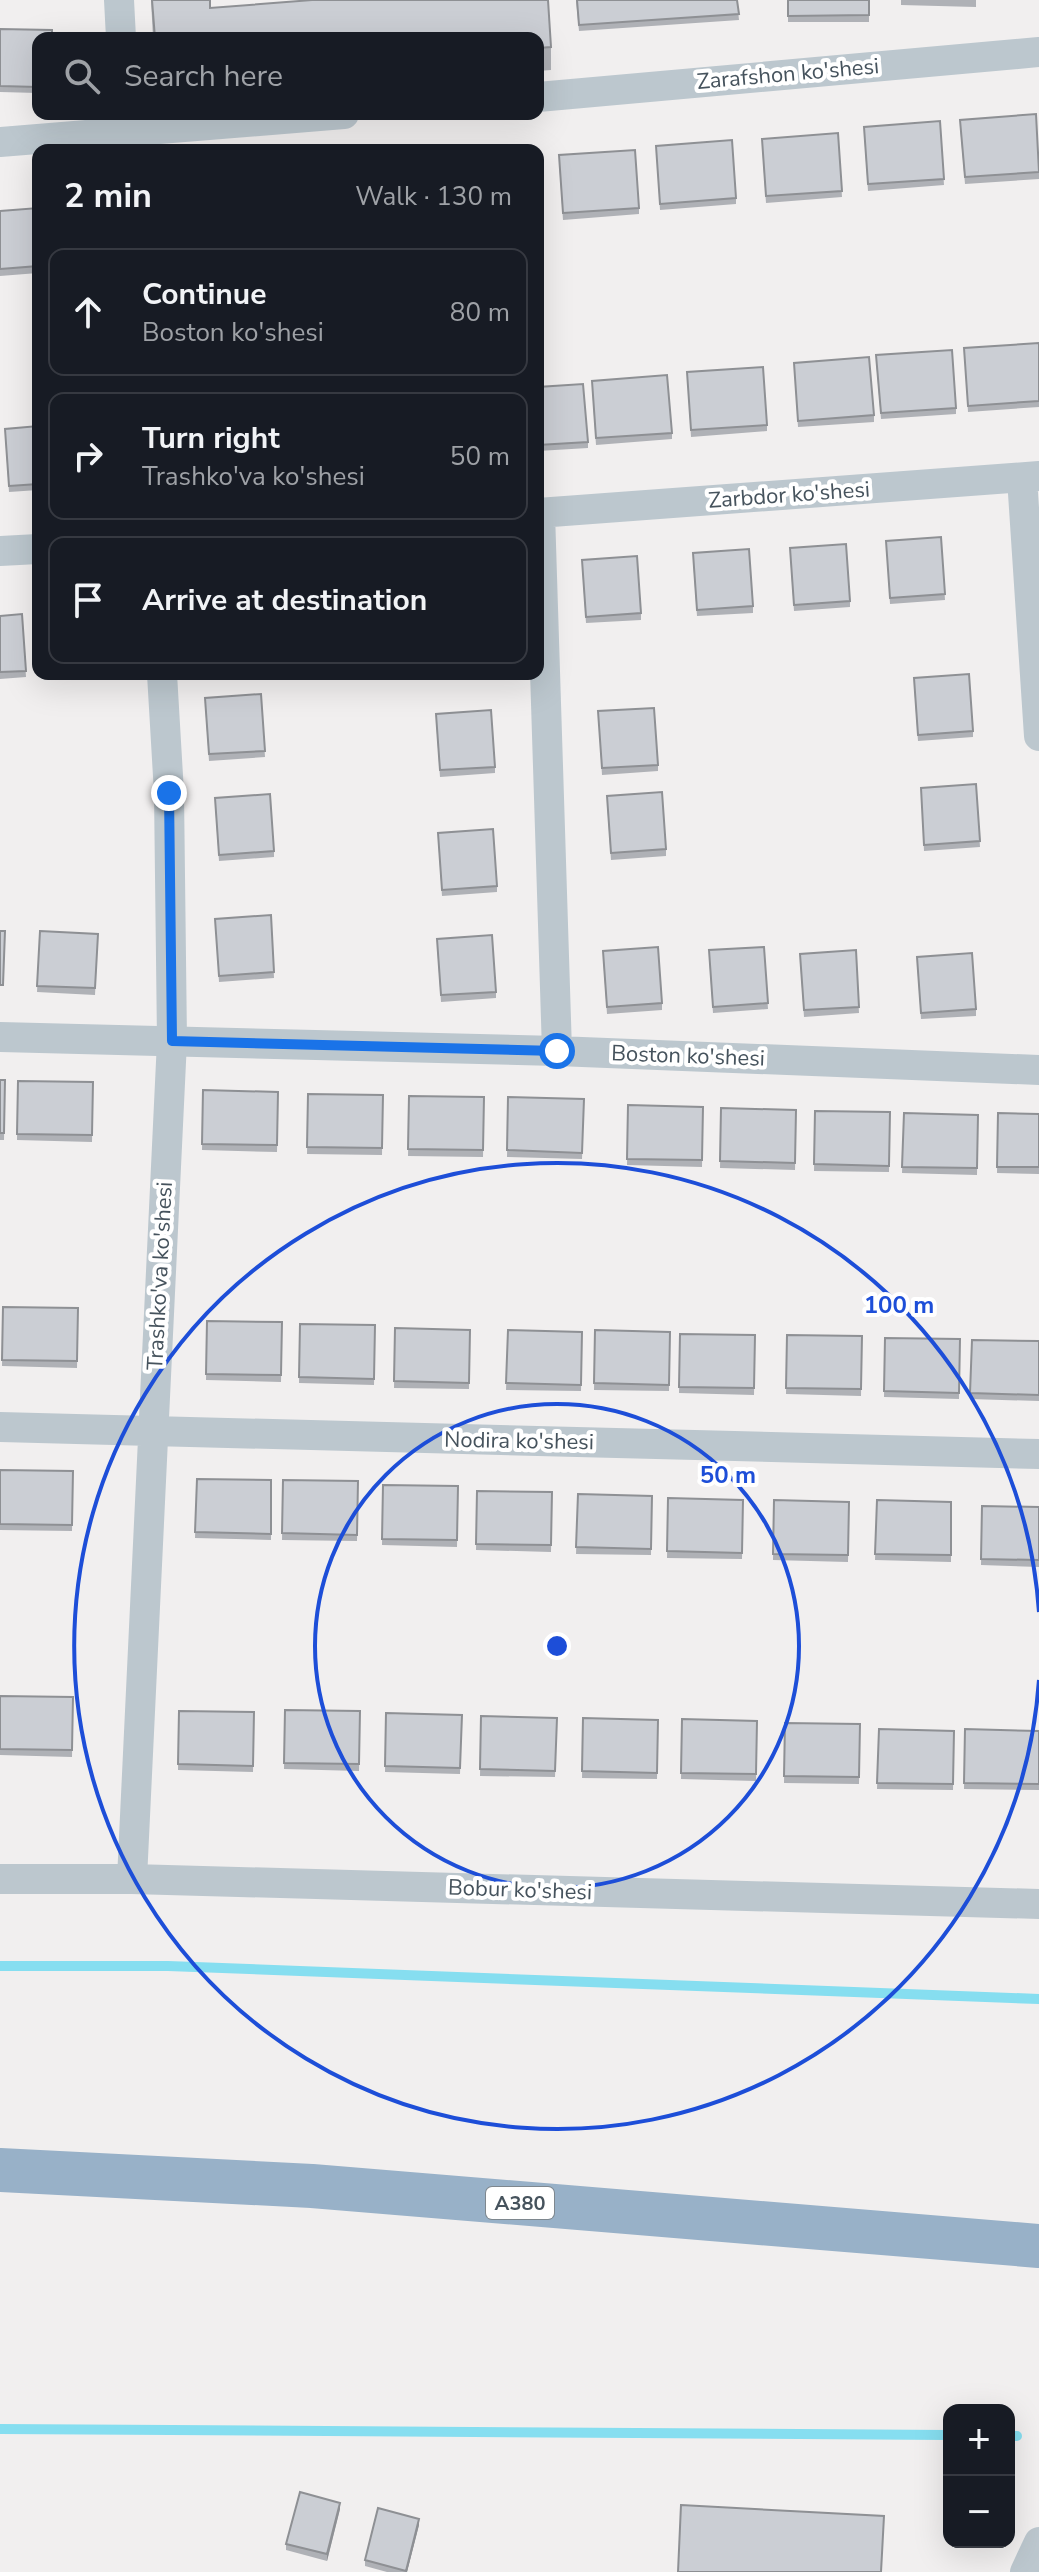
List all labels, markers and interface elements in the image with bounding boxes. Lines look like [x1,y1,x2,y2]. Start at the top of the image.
search box [32,32,544,120]
street label: Zarafshon ko'shesi [696,51,880,97]
icon: search [60,54,104,98]
text: Search here [124,56,283,97]
text: 2 min [64,173,152,219]
text: Walk · 130 m [355,179,512,214]
text: Continue [142,274,267,315]
icon: ahead [66,290,110,334]
text: 80 m [450,295,510,330]
text: Boston ko'shesi [142,315,324,350]
text: Turn right [142,418,280,459]
icon: right [66,434,110,478]
text: 50 m [450,439,510,474]
text: Trashko'va ko'shesi [142,459,365,494]
street label: Zarbdor ko'shesi [707,474,871,516]
icon: arrive [66,578,110,622]
text: Arrive at destination [142,580,427,621]
route end [151,775,187,811]
route start [539,1033,575,1069]
street label: Boston ko'shesi [611,1038,765,1074]
street label: Trashko'va ko'shesi [140,1181,180,1371]
text: 100 m [864,1289,934,1321]
street label: Nodira ko'shesi [444,1425,594,1457]
text: 50 m [700,1459,756,1491]
centre of rings [543,1632,571,1660]
street label: Bobur ko'shesi [447,1872,593,1908]
road number: A380 [486,2187,554,2219]
map controls [943,2404,1015,2548]
button: + [943,2404,1015,2476]
button: − [943,2476,1015,2548]

